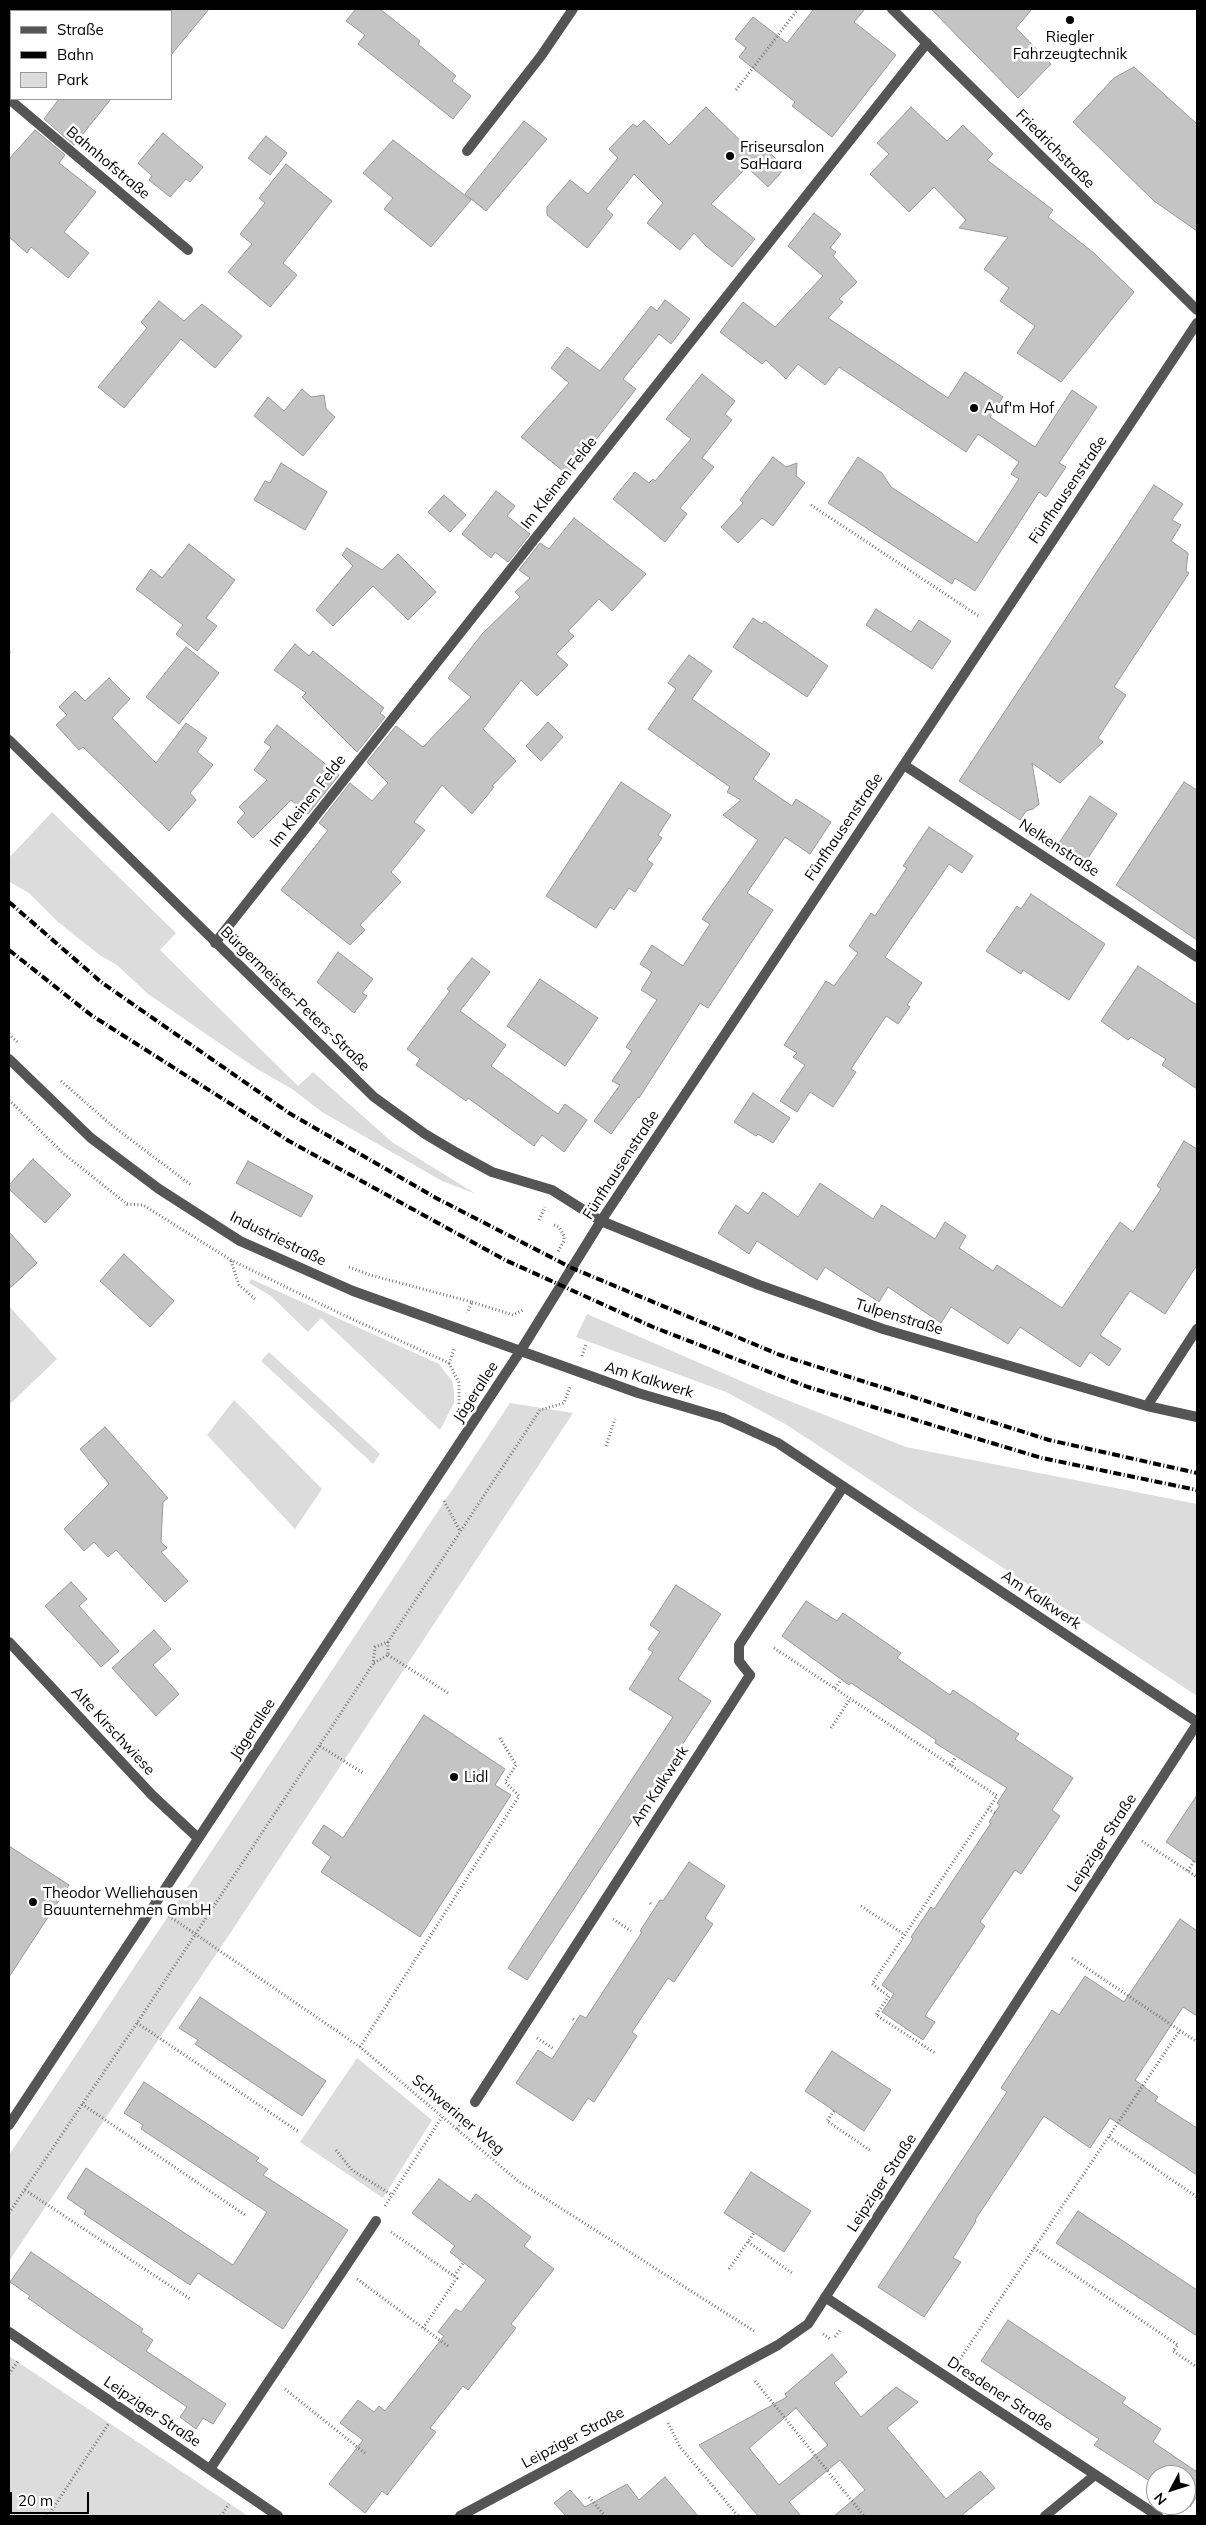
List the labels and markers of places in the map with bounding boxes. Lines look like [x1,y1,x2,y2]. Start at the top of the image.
marker: Riegler Fahrzeugtechnik [1064,14,1076,26]
place label: Riegler Fahrzeugtechnik [1013,28,1127,63]
place label: Friseursalon SaHaara [740,138,824,173]
marker: Friseursalon SaHaara [724,150,736,162]
place label: Auf'm Hof [984,399,1054,417]
marker: Auf'm Hof [968,402,980,414]
place label: Lidl [464,1768,488,1786]
marker: Lidl [448,1771,460,1783]
place label: Theodor Welliehausen Bauunternehmen GmbH [43,1884,211,1919]
marker: Theodor Welliehausen Bauunternehmen GmbH [27,1896,39,1908]

